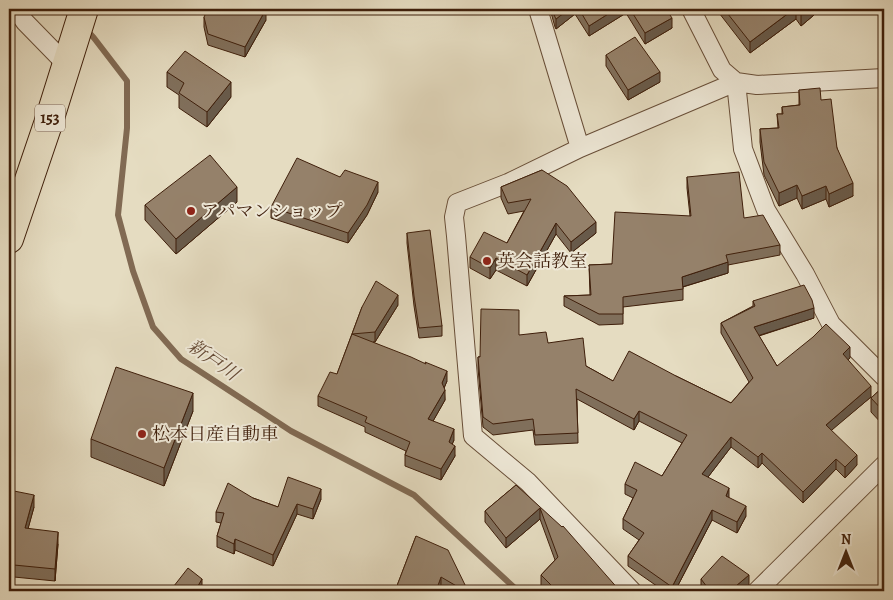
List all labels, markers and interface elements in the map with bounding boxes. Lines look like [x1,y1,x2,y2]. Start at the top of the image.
road number: 153 [35,105,65,132]
place label: アパマンショップ [201,199,343,223]
marker: アパマンショップ [185,205,197,217]
place label: 英会話教室 [497,249,587,273]
marker: 英会話教室 [481,255,493,267]
water label: 新戸川 [182,333,245,388]
place label: 松本日産自動車 [152,422,278,446]
marker: 松本日産自動車 [136,428,148,440]
north arrow [820,528,870,578]
text: N [841,530,851,549]

